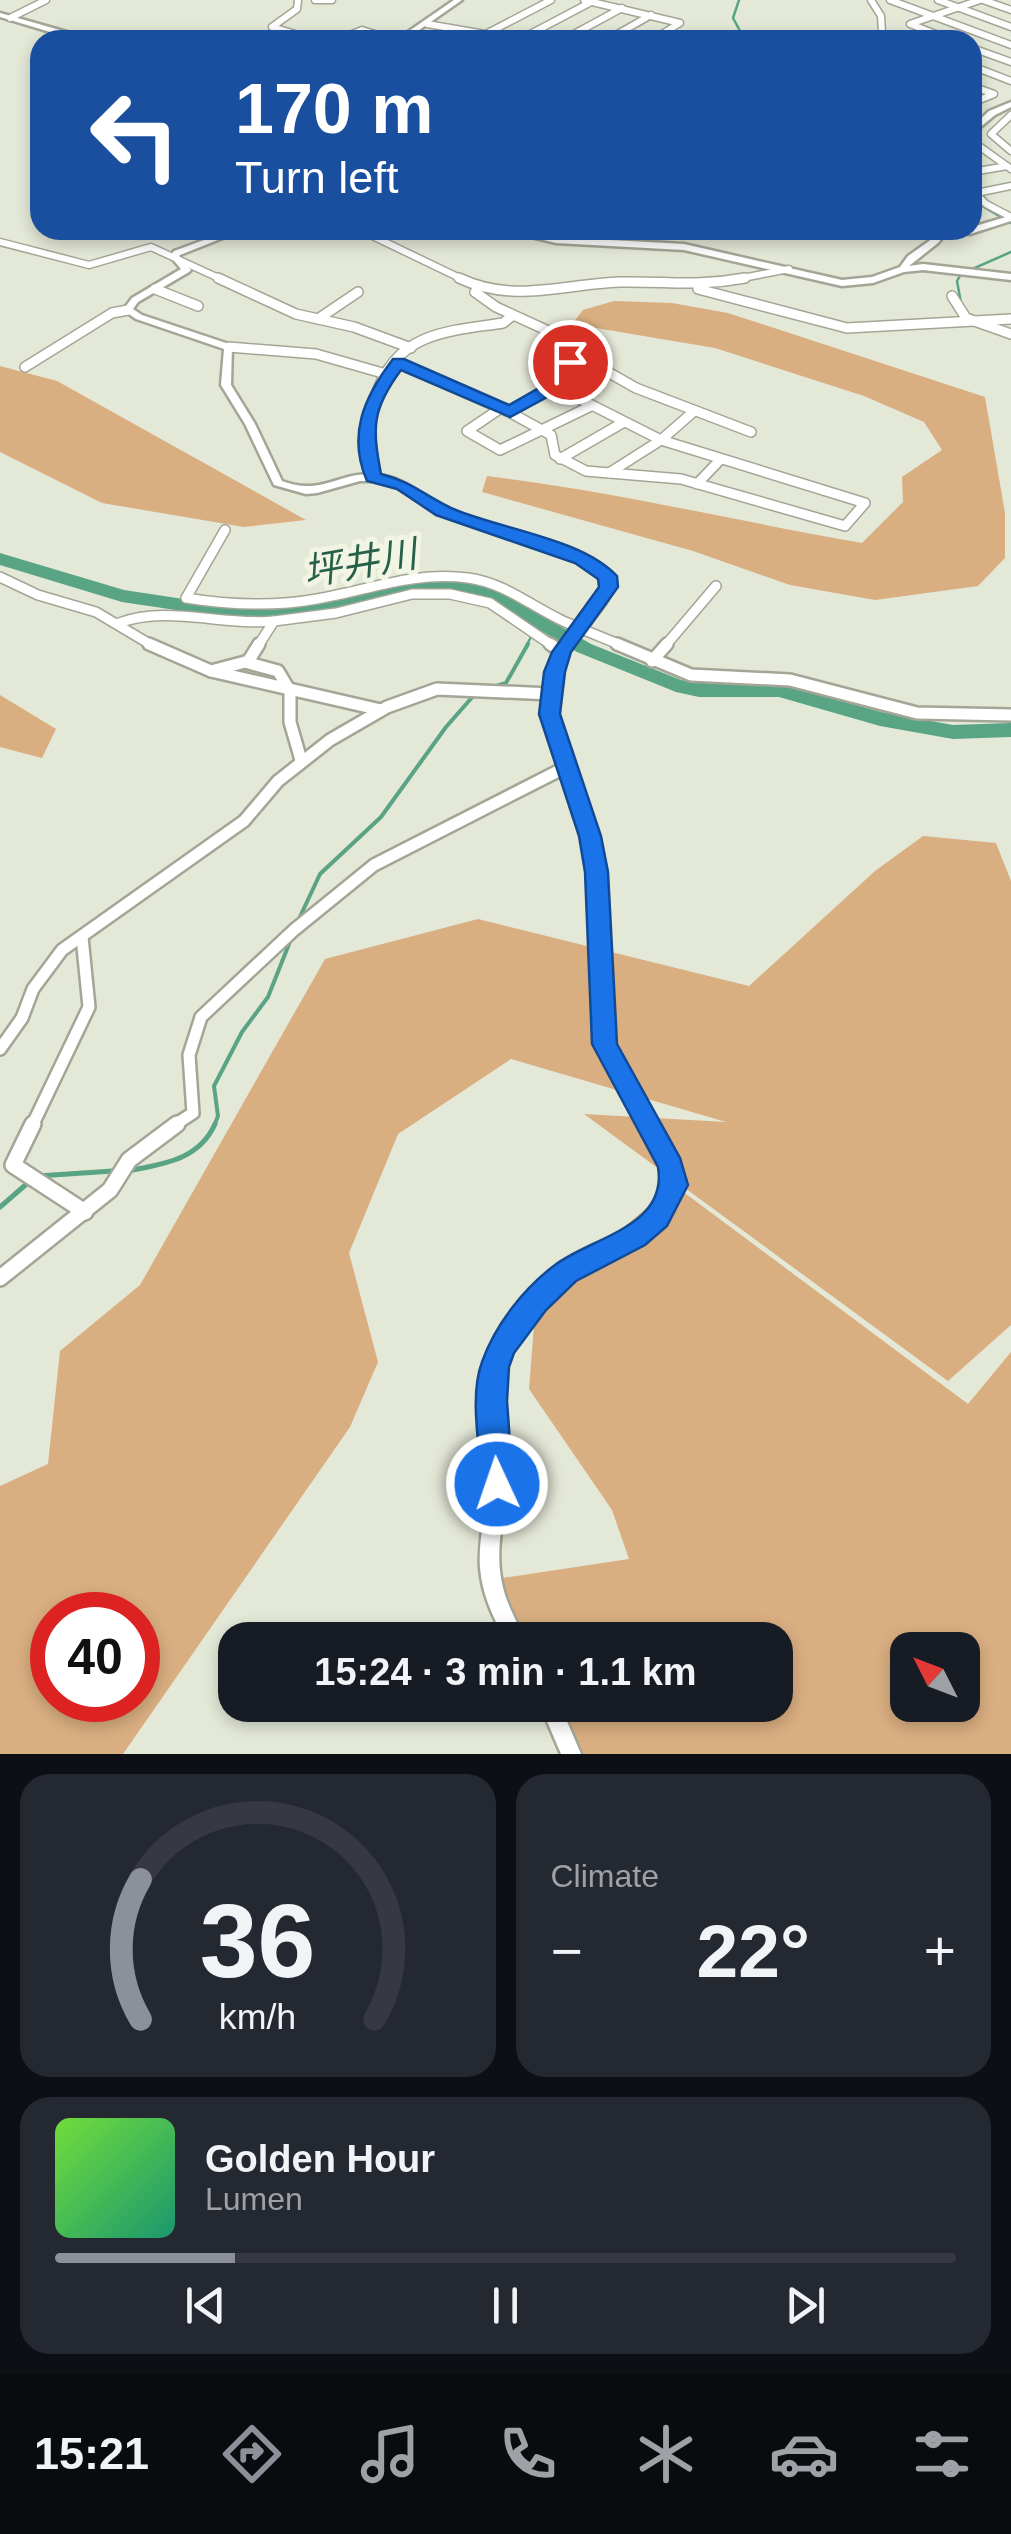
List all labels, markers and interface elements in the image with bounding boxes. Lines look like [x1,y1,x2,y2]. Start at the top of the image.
icon: left [70,70,200,200]
text: 170 m [235,70,433,148]
text: Turn left [235,152,398,203]
pin [528,320,613,405]
icon: arrive [543,335,598,390]
water label: 坪井川 [300,532,424,594]
position arrow [445,1432,549,1536]
speed limit sign: 40 [30,1592,160,1722]
north arrow [890,1632,980,1722]
map controls [890,1632,980,1722]
text: 15:24 · 3 min · 1.1 km [314,1651,697,1693]
text: Climate [551,1858,659,1894]
text: 36 [200,1883,316,1999]
text: 22° [697,1909,810,1993]
text: − [551,1920,583,1982]
text: + [924,1920,956,1982]
text: km/h [219,1997,296,2037]
text: Golden Hour [205,2138,435,2180]
text: Lumen [205,2181,303,2217]
icon: previous [178,2278,233,2333]
icon: pause [478,2278,533,2333]
icon: next [778,2278,833,2333]
icon: directions [217,2419,287,2489]
icon: music [355,2419,425,2489]
icon: phone [493,2419,563,2489]
icon: climate [631,2419,701,2489]
icon: car [769,2419,839,2489]
icon: filters [907,2419,977,2489]
text: 15:21 [34,2428,149,2479]

